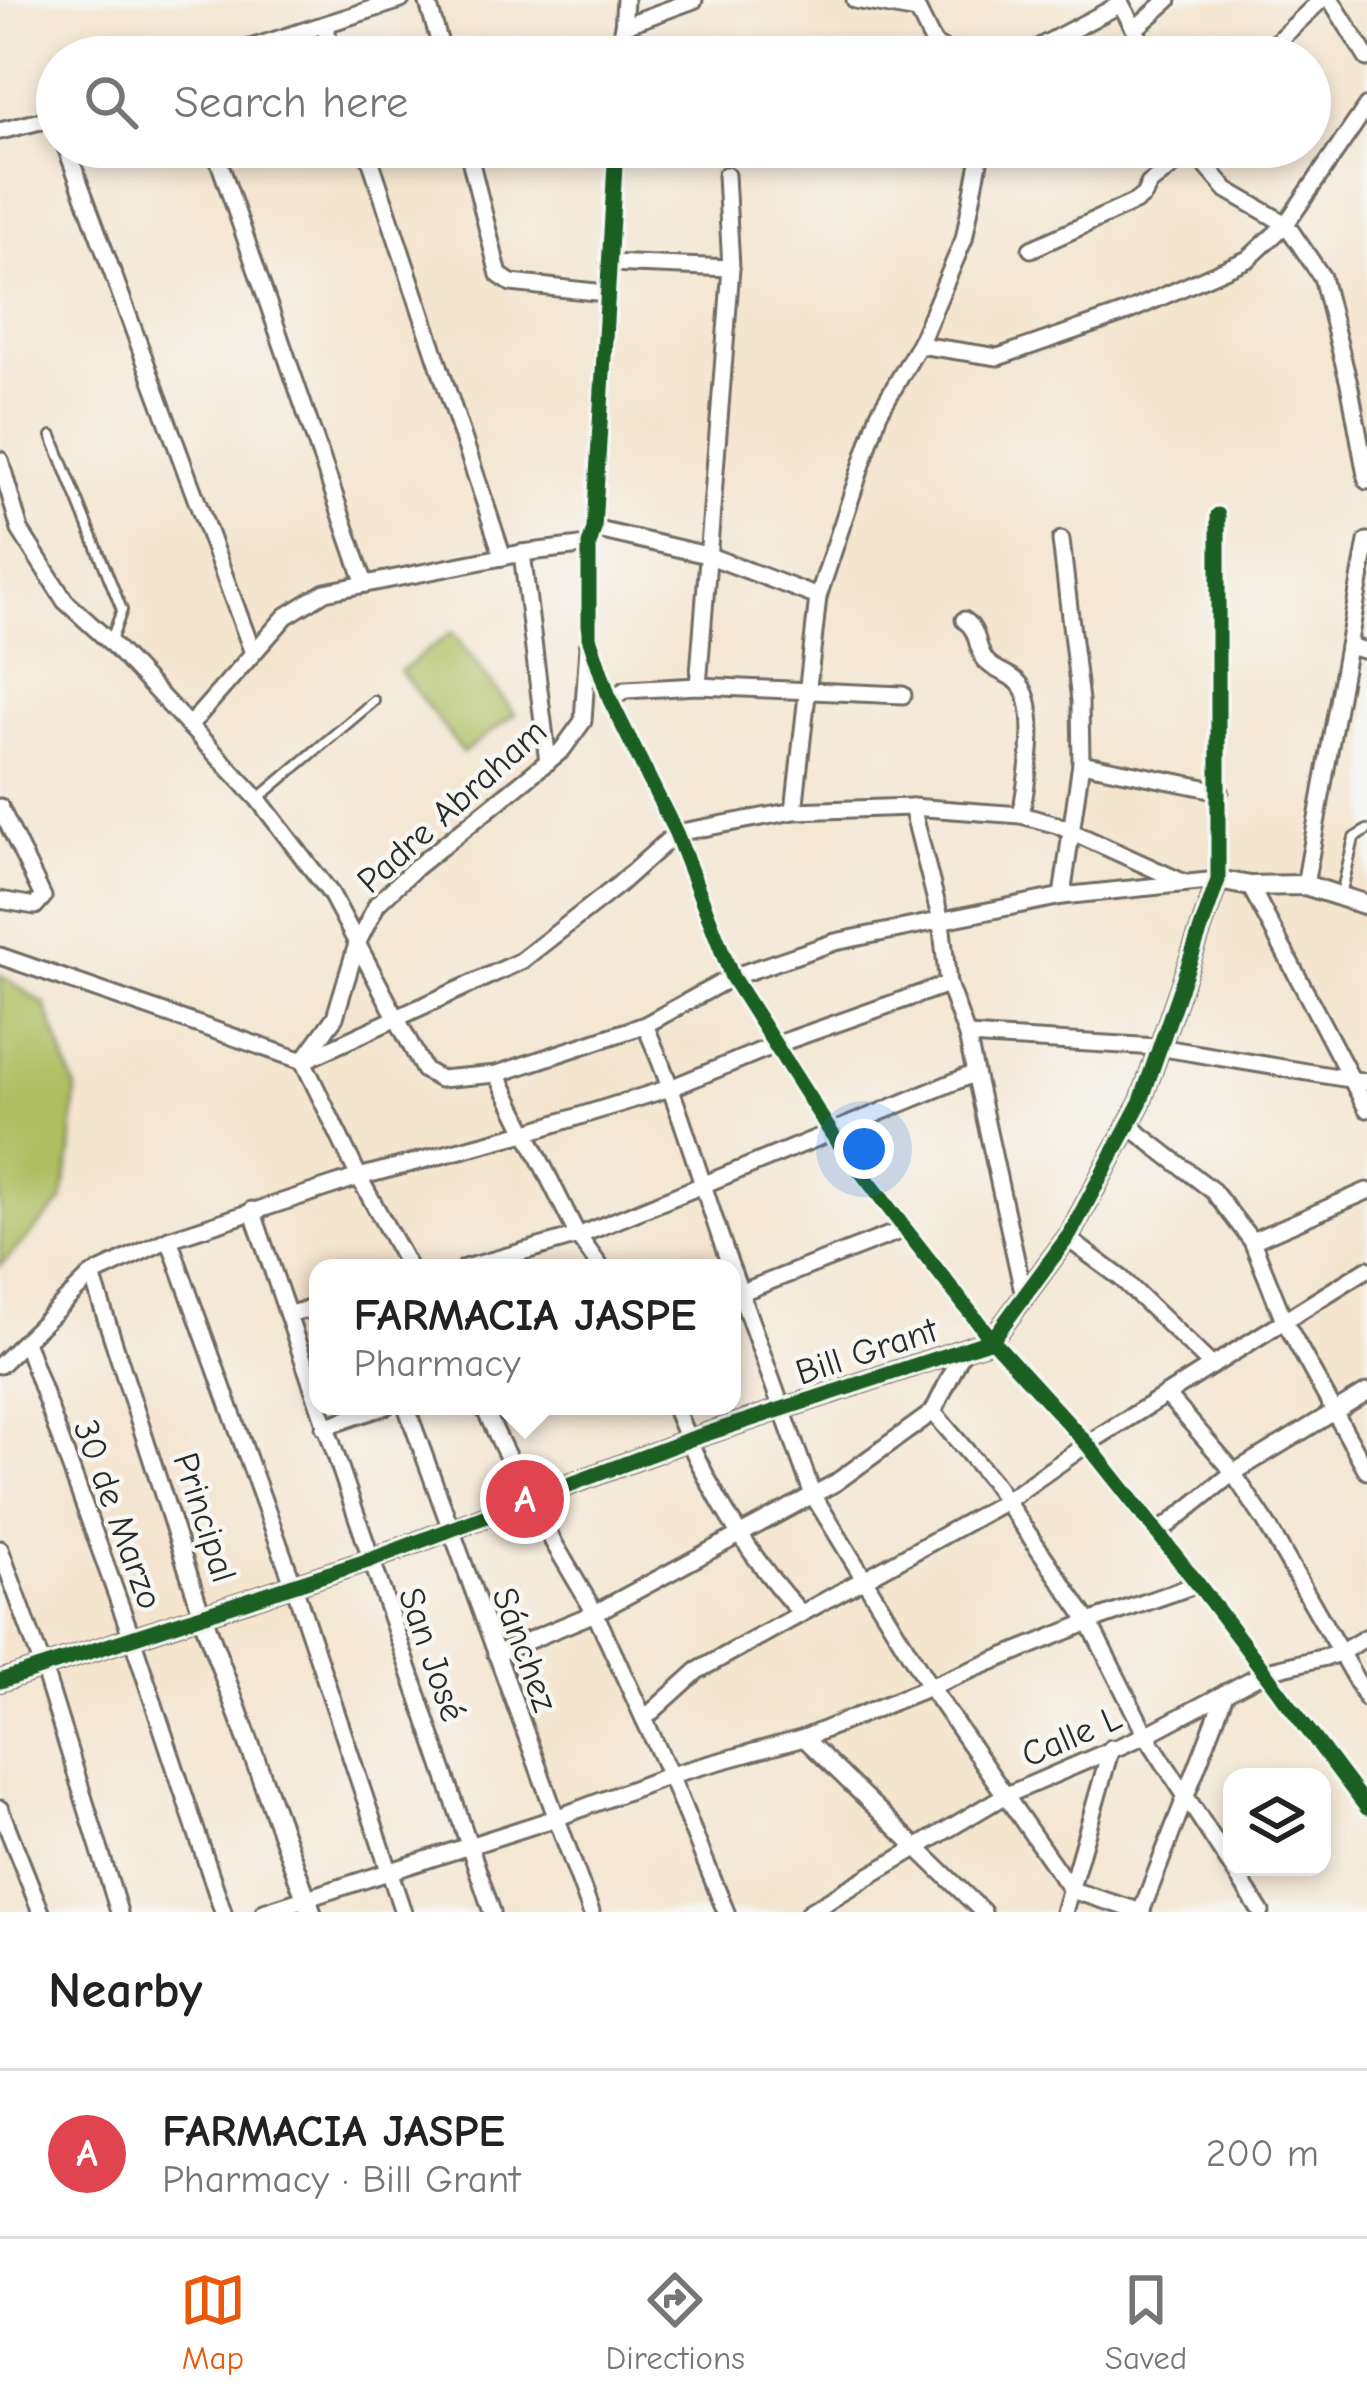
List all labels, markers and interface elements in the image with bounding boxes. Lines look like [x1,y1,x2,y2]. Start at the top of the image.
search box [36,36,1331,168]
icon: search [78,69,144,135]
text: Search here [174,76,408,128]
street label: Padre Abraham [349,711,555,902]
your location [834,1119,894,1179]
popup [309,1259,741,1415]
text: FARMACIA JASPE [354,1289,696,1341]
street label: Bill Grant [790,1309,944,1394]
text: Pharmacy [354,1341,521,1386]
street label: 30 de Marzo [64,1414,171,1615]
street label: Principal [164,1448,245,1587]
pin: A [486,1454,564,1544]
street label: San José [390,1582,474,1727]
street label: Sánchez [483,1582,566,1717]
street label: Calle L [1015,1697,1128,1776]
map controls [1223,1768,1331,1876]
button: layers [1223,1768,1331,1876]
text: Nearby [48,1961,202,2020]
text: FARMACIA JASPE [162,2105,505,2157]
text: A [76,2131,98,2176]
text: 200 m [1206,2131,1319,2176]
text: Pharmacy · Bill Grant [162,2157,521,2202]
tab: Map [180,2267,246,2377]
tab: Directions [606,2267,745,2377]
tab: Saved [1105,2267,1187,2377]

